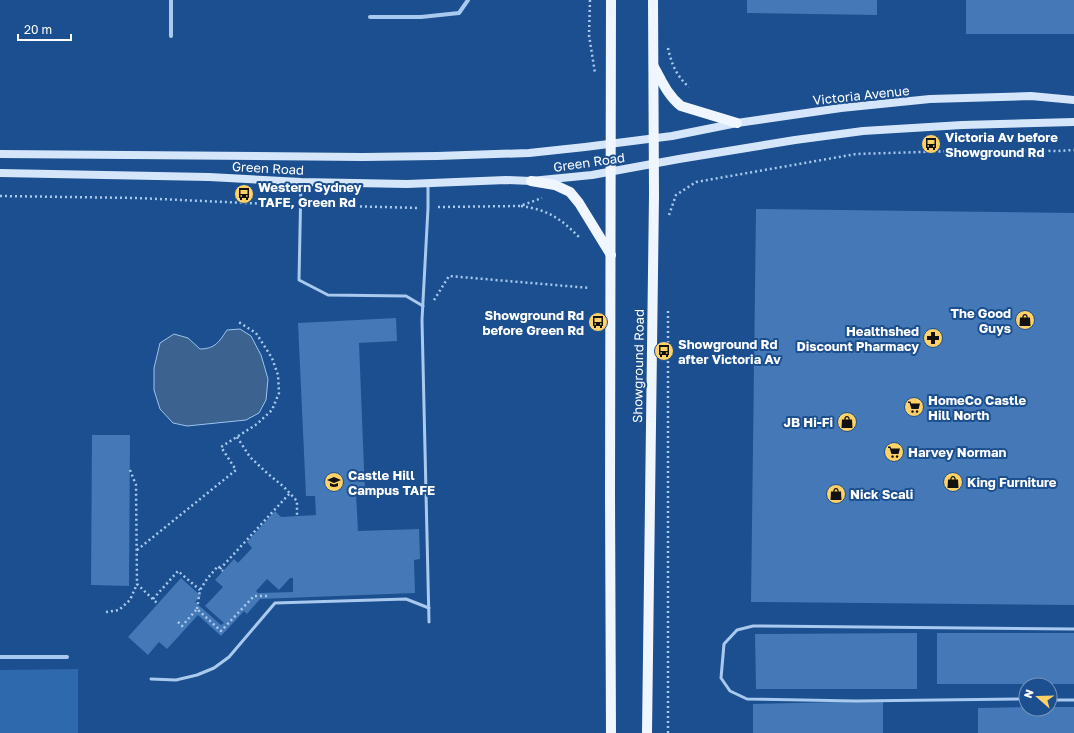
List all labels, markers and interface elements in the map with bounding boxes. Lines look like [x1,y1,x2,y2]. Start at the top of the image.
scale bar [18,16,71,42]
text: 20 m [24,22,52,37]
street label: Victoria Avenue [812,82,910,108]
place label: Victoria Av before Showground Rd [945,129,1058,160]
bus stop icon: Victoria Av before Showground Rd [920,133,942,155]
street label: Green Road [552,149,626,175]
street label: Green Road [231,158,305,178]
place label: Western Sydney TAFE, Green Rd [258,179,362,210]
bus stop icon: Western Sydney TAFE, Green Rd [233,183,255,205]
place label: The Good Guys [951,305,1011,336]
place label: Showground Rd before Green Rd [482,307,584,338]
street label: Showground Road [629,309,647,423]
shop icon: The Good Guys [1014,309,1036,331]
bus stop icon: Showground Rd before Green Rd [587,311,609,333]
place label: Healthshed Discount Pharmacy [796,323,919,354]
pharmacy icon: Healthshed Discount Pharmacy [922,327,944,349]
place label: Showground Rd after Victoria Av [678,336,781,367]
bus stop icon: Showground Rd after Victoria Av [653,340,675,362]
place label: HomeCo Castle Hill North [928,392,1026,423]
supermarket icon: HomeCo Castle Hill North [903,396,925,418]
shop icon: JB Hi-Fi [836,411,858,433]
place label: JB Hi-Fi [783,414,833,430]
supermarket icon: Harvey Norman [883,441,905,463]
place label: Harvey Norman [908,444,1006,460]
place label: Castle Hill Campus TAFE [348,467,435,498]
school or university icon: Castle Hill Campus TAFE [323,471,345,493]
shop icon: King Furniture [942,471,964,493]
place label: King Furniture [967,474,1057,490]
shop icon: Nick Scali [825,483,847,505]
place label: Nick Scali [850,486,913,502]
north arrow [1018,677,1058,717]
text: N [1021,687,1036,700]

